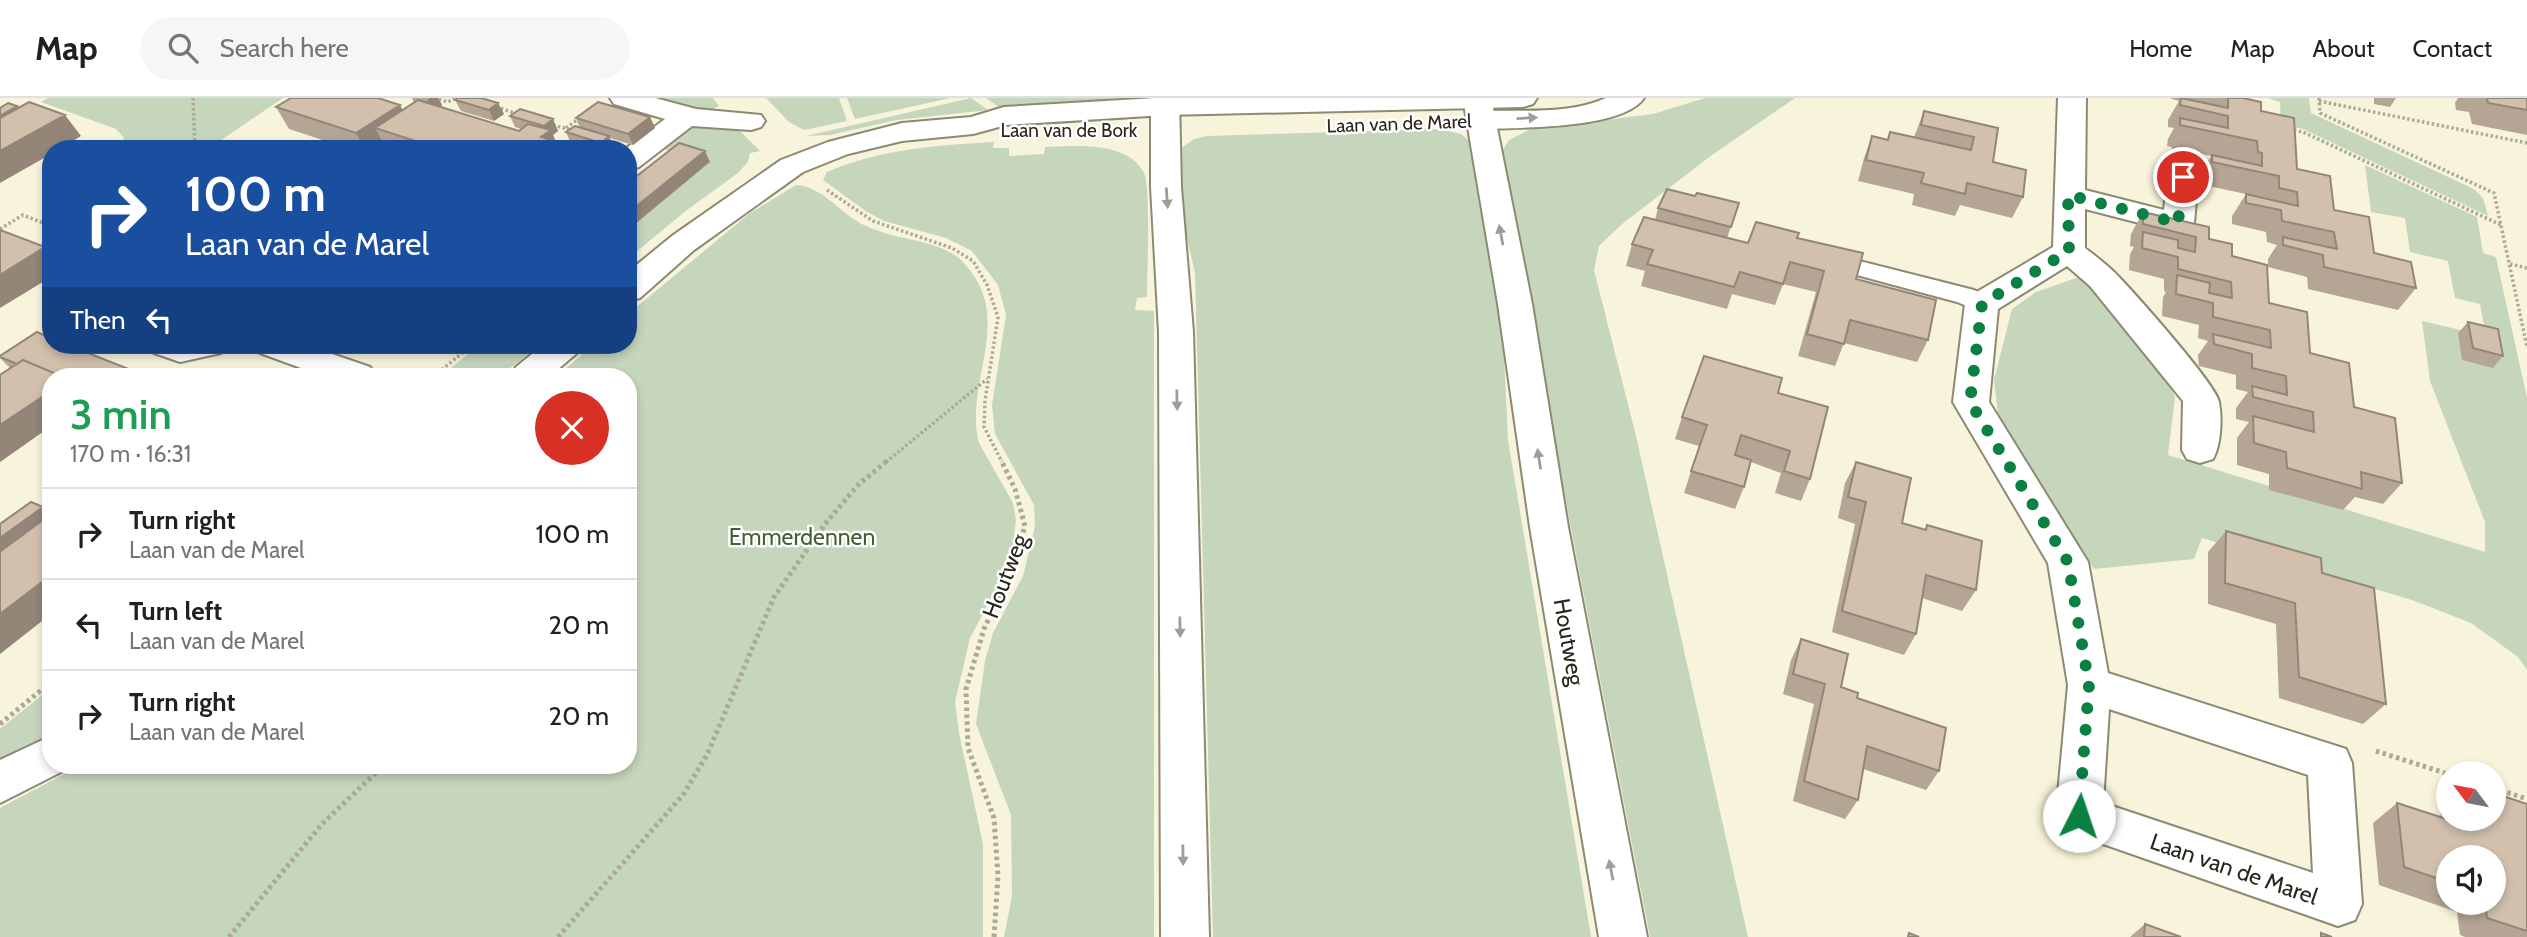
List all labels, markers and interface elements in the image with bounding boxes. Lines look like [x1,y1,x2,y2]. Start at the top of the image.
search box [140,17,630,80]
text: Map [35,28,98,68]
icon: search [164,29,202,67]
text: Search here [220,32,349,64]
text: Home [2129,34,2192,63]
text: Map [2230,34,2275,63]
text: About [2313,34,2375,63]
text: Contact [2413,34,2492,63]
street label: Laan van de Marel [1326,109,1472,138]
one-way arrow [1517,113,1539,124]
street label: Laan van de Bork [1001,119,1138,142]
pin [2153,147,2213,207]
icon: arrive [2164,158,2202,196]
text: 100 m [185,164,326,223]
icon: right [70,168,161,259]
one-way arrow [1162,188,1173,210]
text: Laan van de Marel [185,224,429,263]
one-way arrow [1496,224,1507,246]
icon: left [140,301,178,339]
text: Then [70,304,126,336]
text: 3 min [70,388,172,440]
one-way arrow [1171,389,1183,411]
button: close [535,391,609,465]
text: 170 m · 16:31 [70,440,191,468]
one-way arrow [1533,448,1544,470]
text: Turn right [129,504,235,536]
icon: right [70,515,108,553]
text: 100 m [536,518,609,550]
park label: Emmerdennen [729,523,875,551]
street label: Houtweg [976,529,1034,622]
text: Laan van de Marel [129,536,304,564]
text: Turn left [129,595,222,627]
street label: Houtweg [1548,596,1591,688]
icon: left [70,606,108,644]
text: 20 m [549,609,609,641]
one-way arrow [1174,617,1186,639]
text: Laan van de Marel [129,627,304,655]
text: Turn right [129,686,235,718]
icon: right [70,697,108,735]
text: 20 m [549,700,609,732]
text: Laan van de Marel [129,718,304,746]
north arrow [2436,761,2506,831]
map controls [2436,761,2506,915]
position arrow [2042,779,2116,853]
street label: Laan van de Marel [2147,827,2322,911]
one-way arrow [1177,844,1189,866]
button: sound [2436,845,2506,915]
one-way arrow [1605,859,1616,881]

